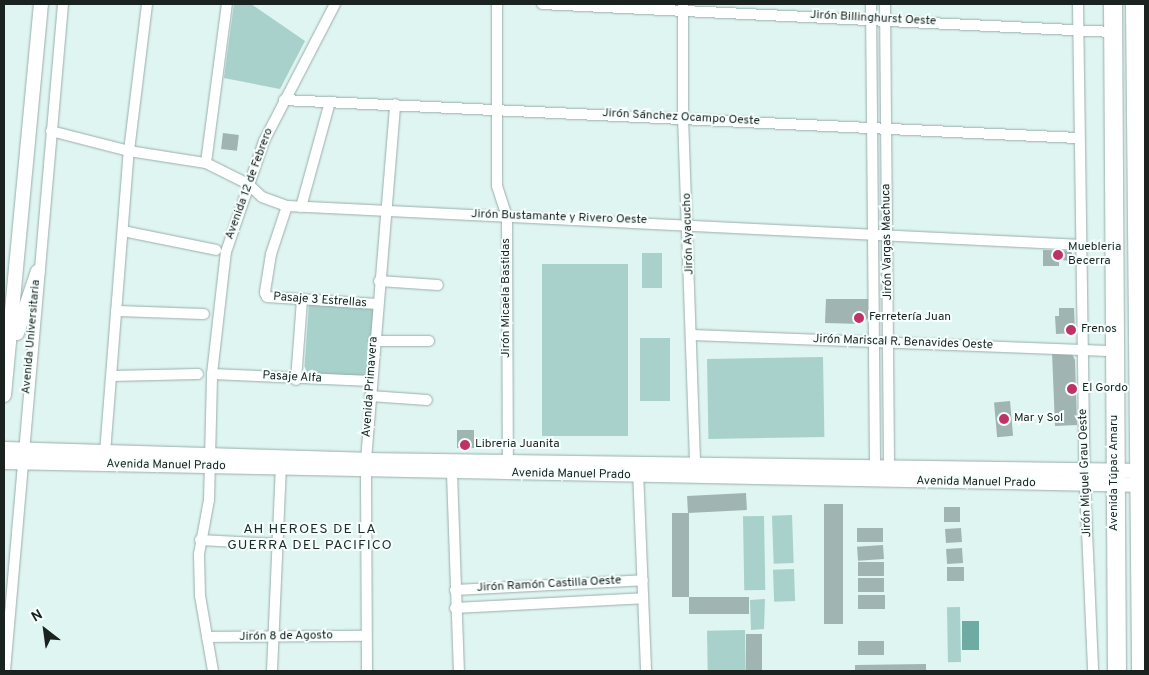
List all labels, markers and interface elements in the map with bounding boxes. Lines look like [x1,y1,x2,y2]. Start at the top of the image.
street label: Jirón Billinghurst Oeste [809,8,937,30]
street label: Jirón Sánchez Ocampo Oeste [602,107,760,129]
street label: Avenida 12 de Febrero [223,126,277,242]
street label: Jirón Vargas Machuca [880,183,896,301]
street label: Jirón Ayacucho [680,192,698,276]
street label: Jirón Bustamante y Rivero Oeste [471,208,647,228]
street label: Jirón Micaela Bastidas [500,238,514,358]
place label: Muebleria Becerra [1068,241,1121,269]
marker: Muebleria Becerra [1052,249,1064,261]
street label: Avenida Universitaria [20,279,44,395]
street label: Pasaje 3 Estrellas [273,291,367,311]
place label: Ferretería Juan [869,311,951,325]
marker: Ferretería Juan [853,312,865,324]
place label: Frenos [1081,323,1117,337]
marker: Frenos [1065,324,1077,336]
street label: Jirón Mariscal R. Benavides Oeste [813,333,993,353]
street label: Avenida Primavera [360,336,382,438]
street label: Pasaje Alfa [262,369,322,387]
place label: El Gordo [1082,382,1128,396]
marker: El Gordo [1066,383,1078,395]
street label: Jirón Miguel Grau Oeste [1077,408,1095,538]
place label: Mar y Sol [1014,412,1063,426]
marker: Mar y Sol [998,413,1010,425]
street label: Avenida Túpac Amaru [1108,414,1122,532]
place label: Libreria Juanita [475,438,560,452]
marker: Libreria Juanita [459,439,471,451]
street label: Avenida Manuel Prado [106,458,226,474]
street label: Avenida Manuel Prado [511,467,631,483]
street label: Avenida Manuel Prado [916,475,1036,491]
district label: AH HEROES DE LA GUERRA DEL PACIFICO [224,522,396,554]
street label: Jirón Ramón Castilla Oeste [476,574,622,596]
north arrow [20,605,70,655]
text: N [29,607,46,626]
street label: Jirón 8 de Agosto [239,629,333,645]

